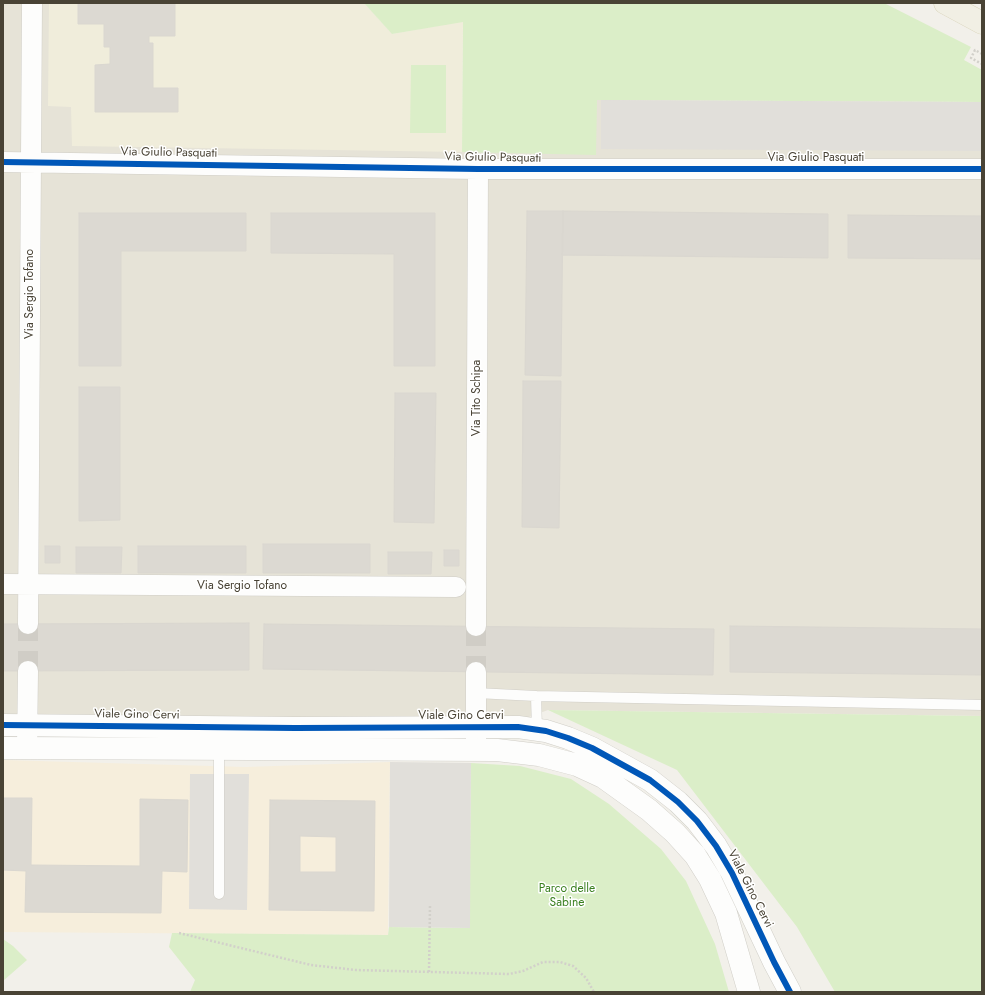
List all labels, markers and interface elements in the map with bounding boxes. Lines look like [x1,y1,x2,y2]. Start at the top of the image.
street label: Via Giulio Pasquati [120,145,218,161]
street label: Via Giulio Pasquati [444,150,542,166]
street label: Via Giulio Pasquati [768,151,864,165]
street label: Via Sergio Tofano [23,249,37,339]
street label: Via Tito Schipa [470,360,484,436]
street label: Via Sergio Tofano [197,579,287,593]
street label: Viale Gino Cervi [94,707,180,723]
street label: Viale Gino Cervi [418,709,504,723]
street label: Viale Gino Cervi [724,848,776,930]
park label: Parco delle Sabine [539,882,595,910]

